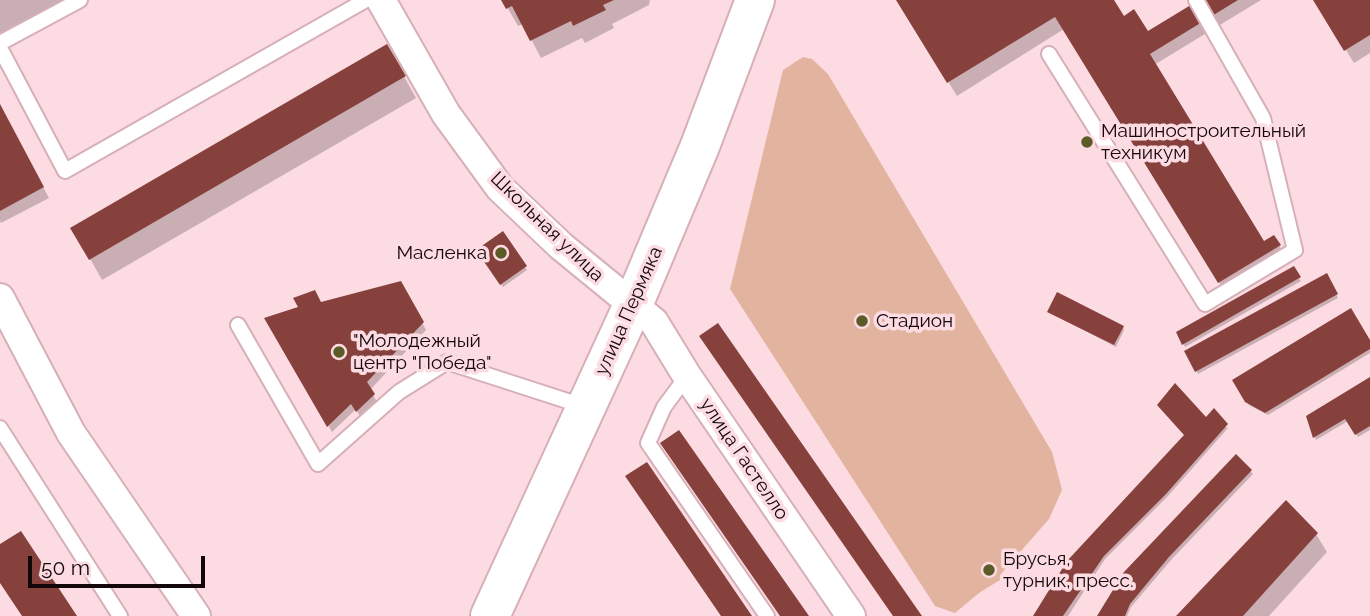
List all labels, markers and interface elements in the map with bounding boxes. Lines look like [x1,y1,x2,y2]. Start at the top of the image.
place label: Машиностроительный техникум [1101,120,1306,164]
marker: Машиностроительный техникум [1079,134,1095,150]
street label: Школьная улица [486,167,608,287]
place label: Масленка [396,242,487,264]
street label: улица Пермяка [590,243,668,379]
marker: Масленка [493,245,509,261]
place label: Стадион [876,310,953,332]
marker: Стадион [854,313,870,329]
place label: "Молодежный центр "Победа" [353,330,492,374]
marker: "Молодежный центр "Победа" [331,344,347,360]
street label: улица Гастелло [695,394,793,524]
scale bar [32,542,208,586]
place label: Брусья, турник, пресс. [1003,548,1133,592]
text: 50 m [41,555,90,580]
marker: Брусья, турник, пресс. [981,562,997,578]

